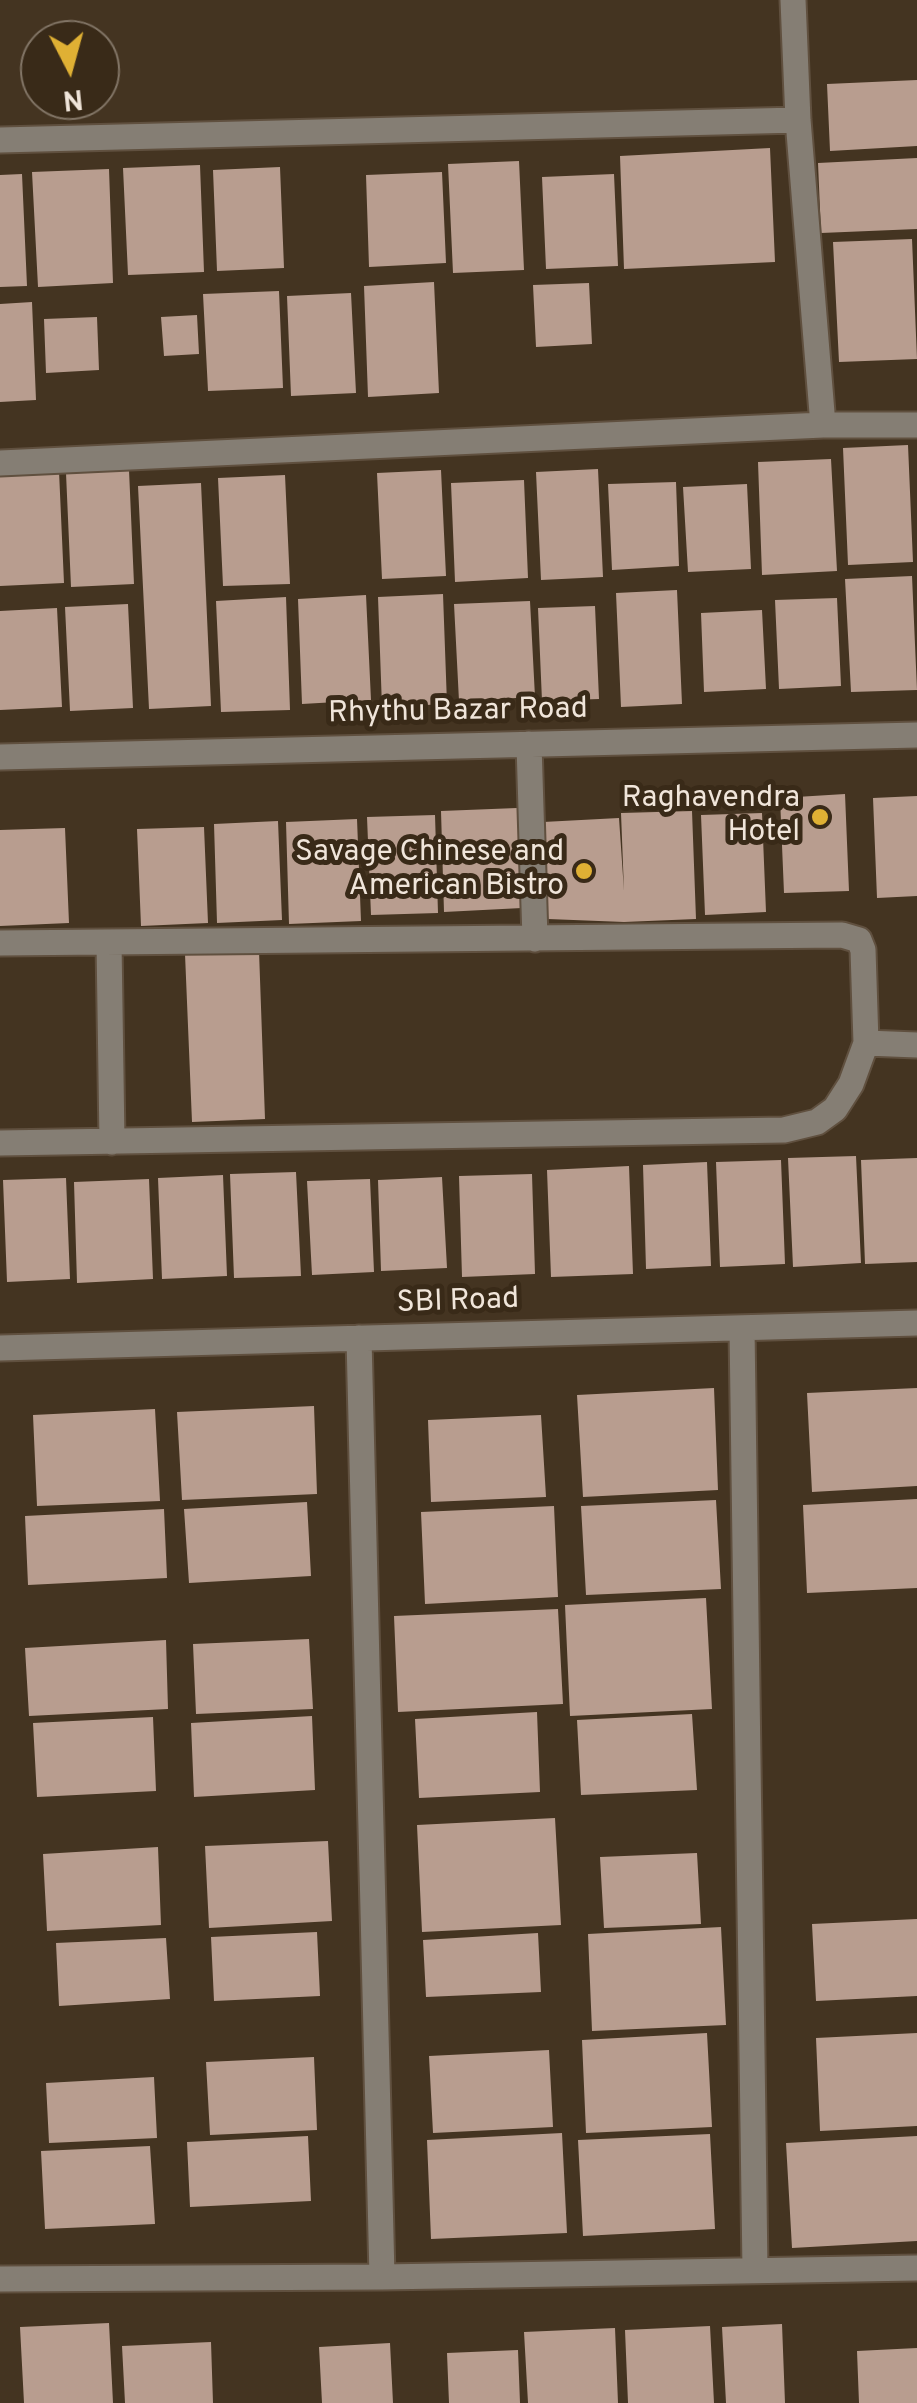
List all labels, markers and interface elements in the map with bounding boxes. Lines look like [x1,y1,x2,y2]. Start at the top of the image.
north arrow [20,20,120,120]
text: N [61,79,85,117]
street label: Rhythu Bazar Road [328,693,588,733]
place label: Raghavendra Hotel [622,782,800,852]
marker: Raghavendra Hotel [809,806,831,828]
place label: Savage Chinese and American Bistro [295,836,564,906]
marker: Savage Chinese and American Bistro [573,860,595,882]
street label: SBI Road [396,1283,520,1323]

